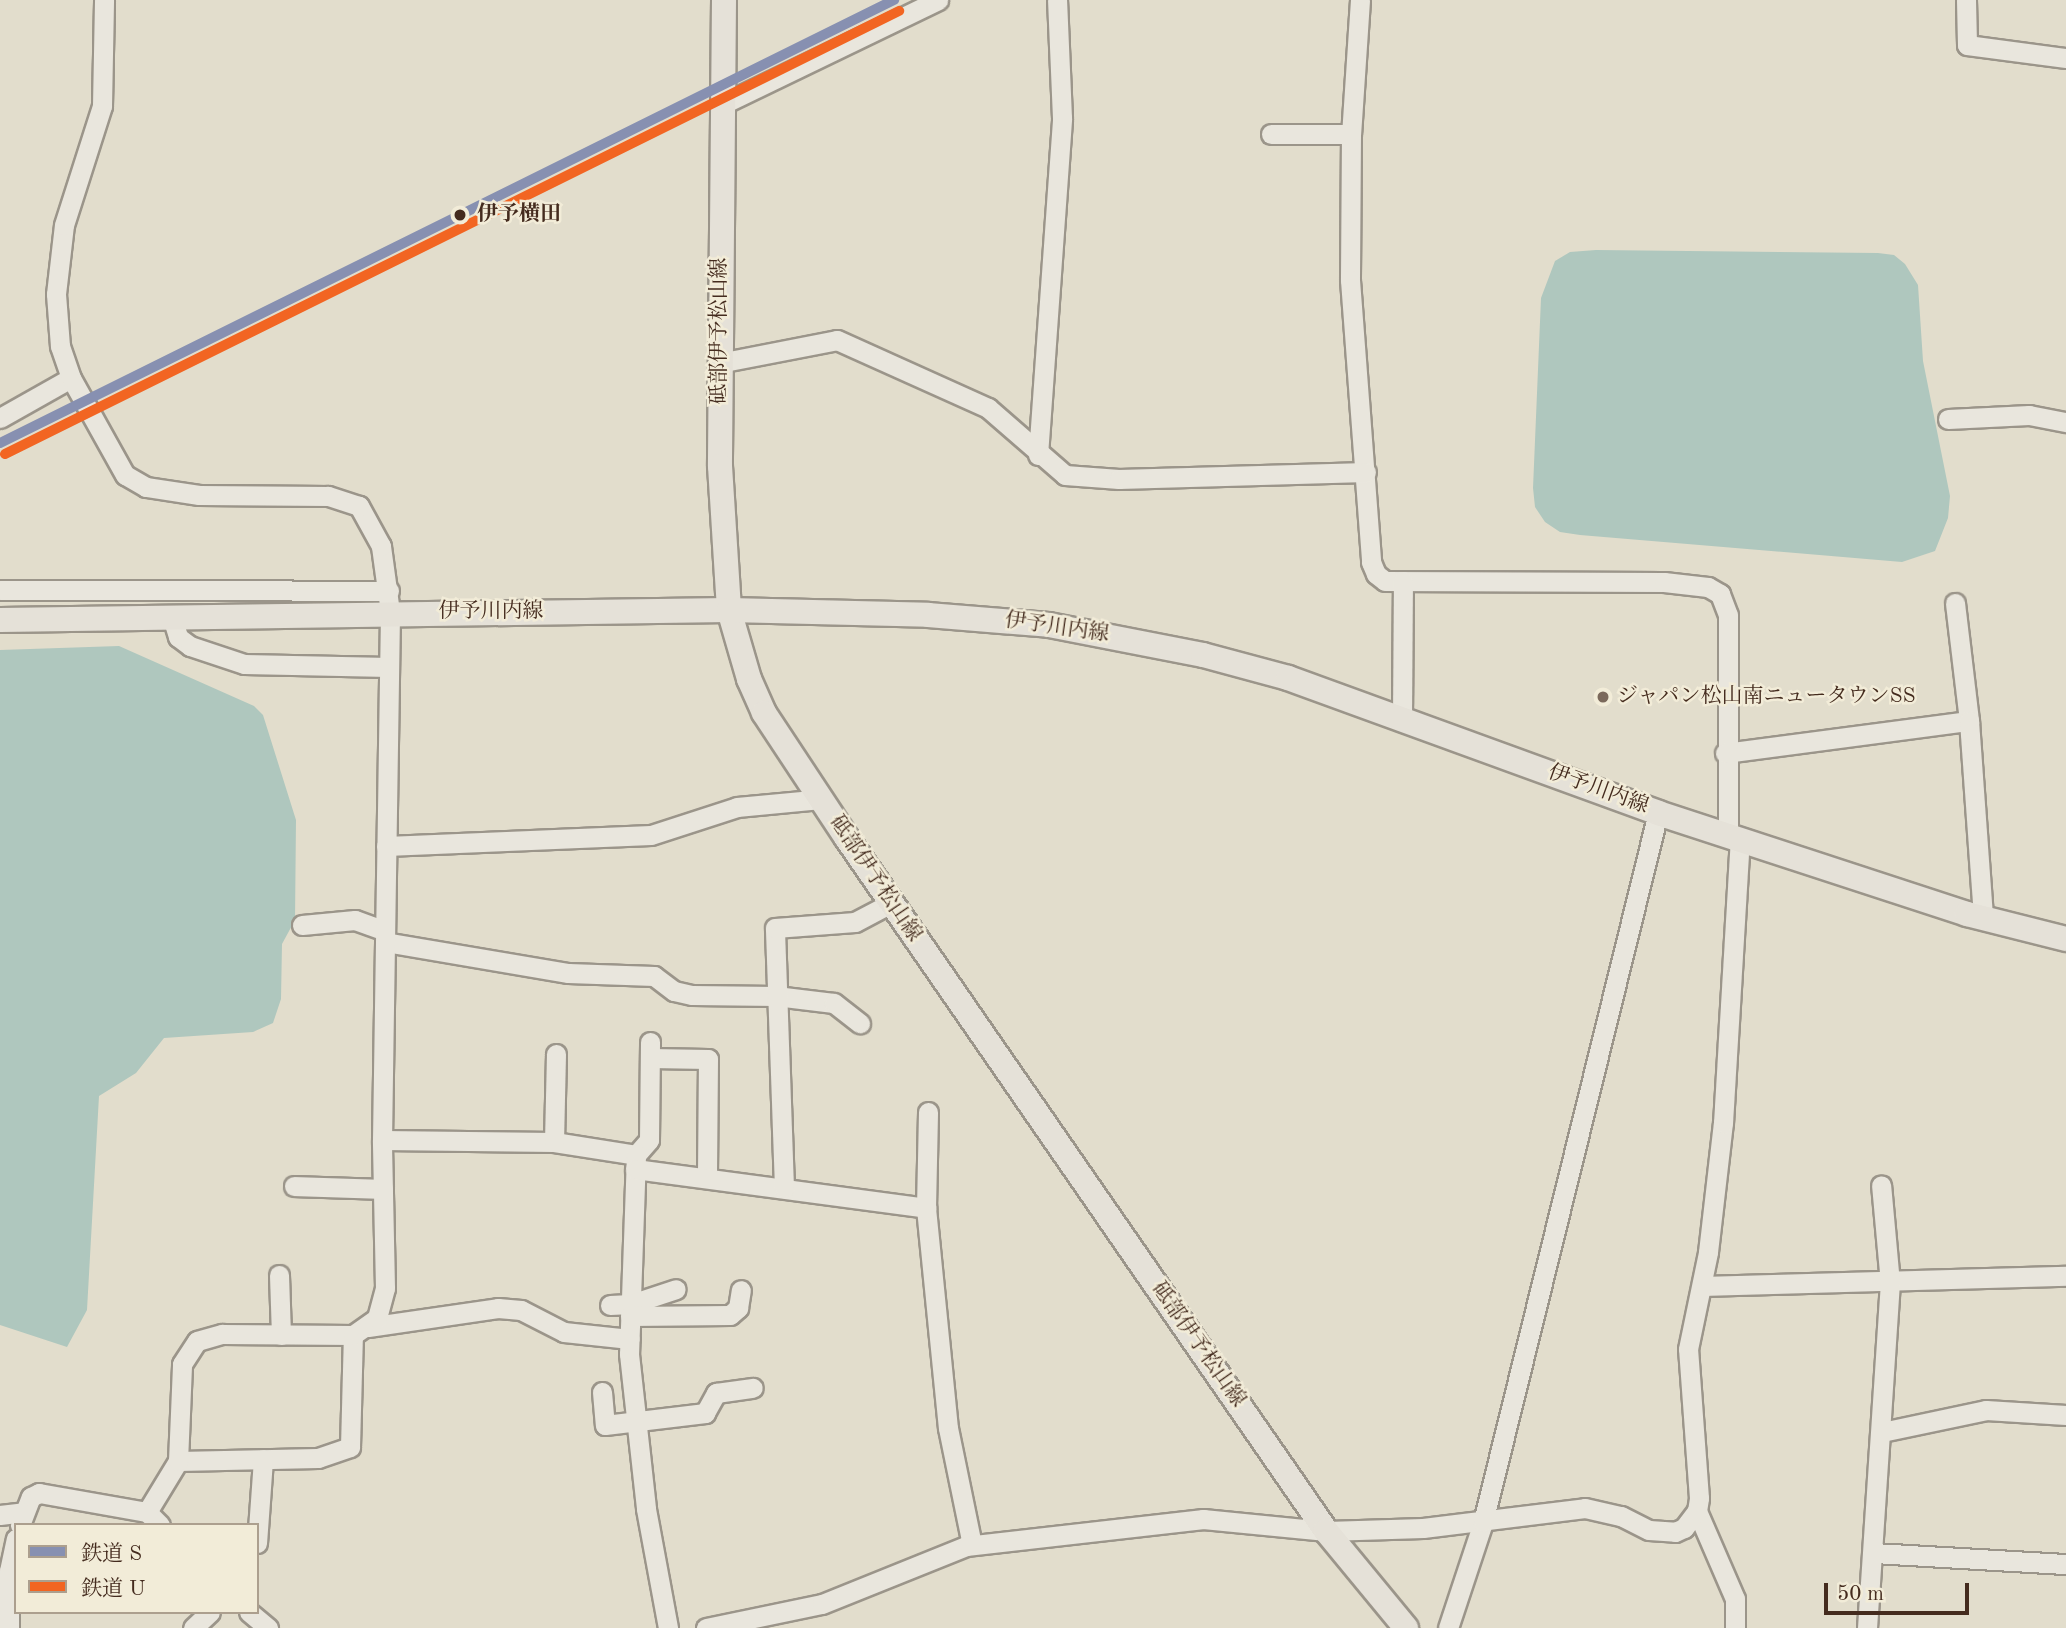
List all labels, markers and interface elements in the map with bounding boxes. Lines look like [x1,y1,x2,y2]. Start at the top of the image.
place label: 伊予横田 [477,202,561,228]
marker: 伊予横田 [449,204,471,226]
street label: 砥部伊予松山線 [707,258,733,404]
street label: 伊予川内線 [439,599,543,625]
street label: 伊予川内線 [1003,608,1111,648]
place label: ジャパン松山南ニュータウンSS [1617,684,1916,710]
marker: ジャパン松山南ニュータウンSS [1595,689,1611,705]
street label: 伊予川内線 [1544,760,1652,820]
street label: 砥部伊予松山線 [823,811,927,947]
street label: 砥部伊予松山線 [1146,1278,1250,1412]
legend [14,1523,259,1614]
text: 鉄道 S [81,1544,142,1565]
scale bar [1828,1568,1973,1612]
text: 鉄道 U [81,1579,145,1600]
text: 50 m [1837,1584,1884,1605]

